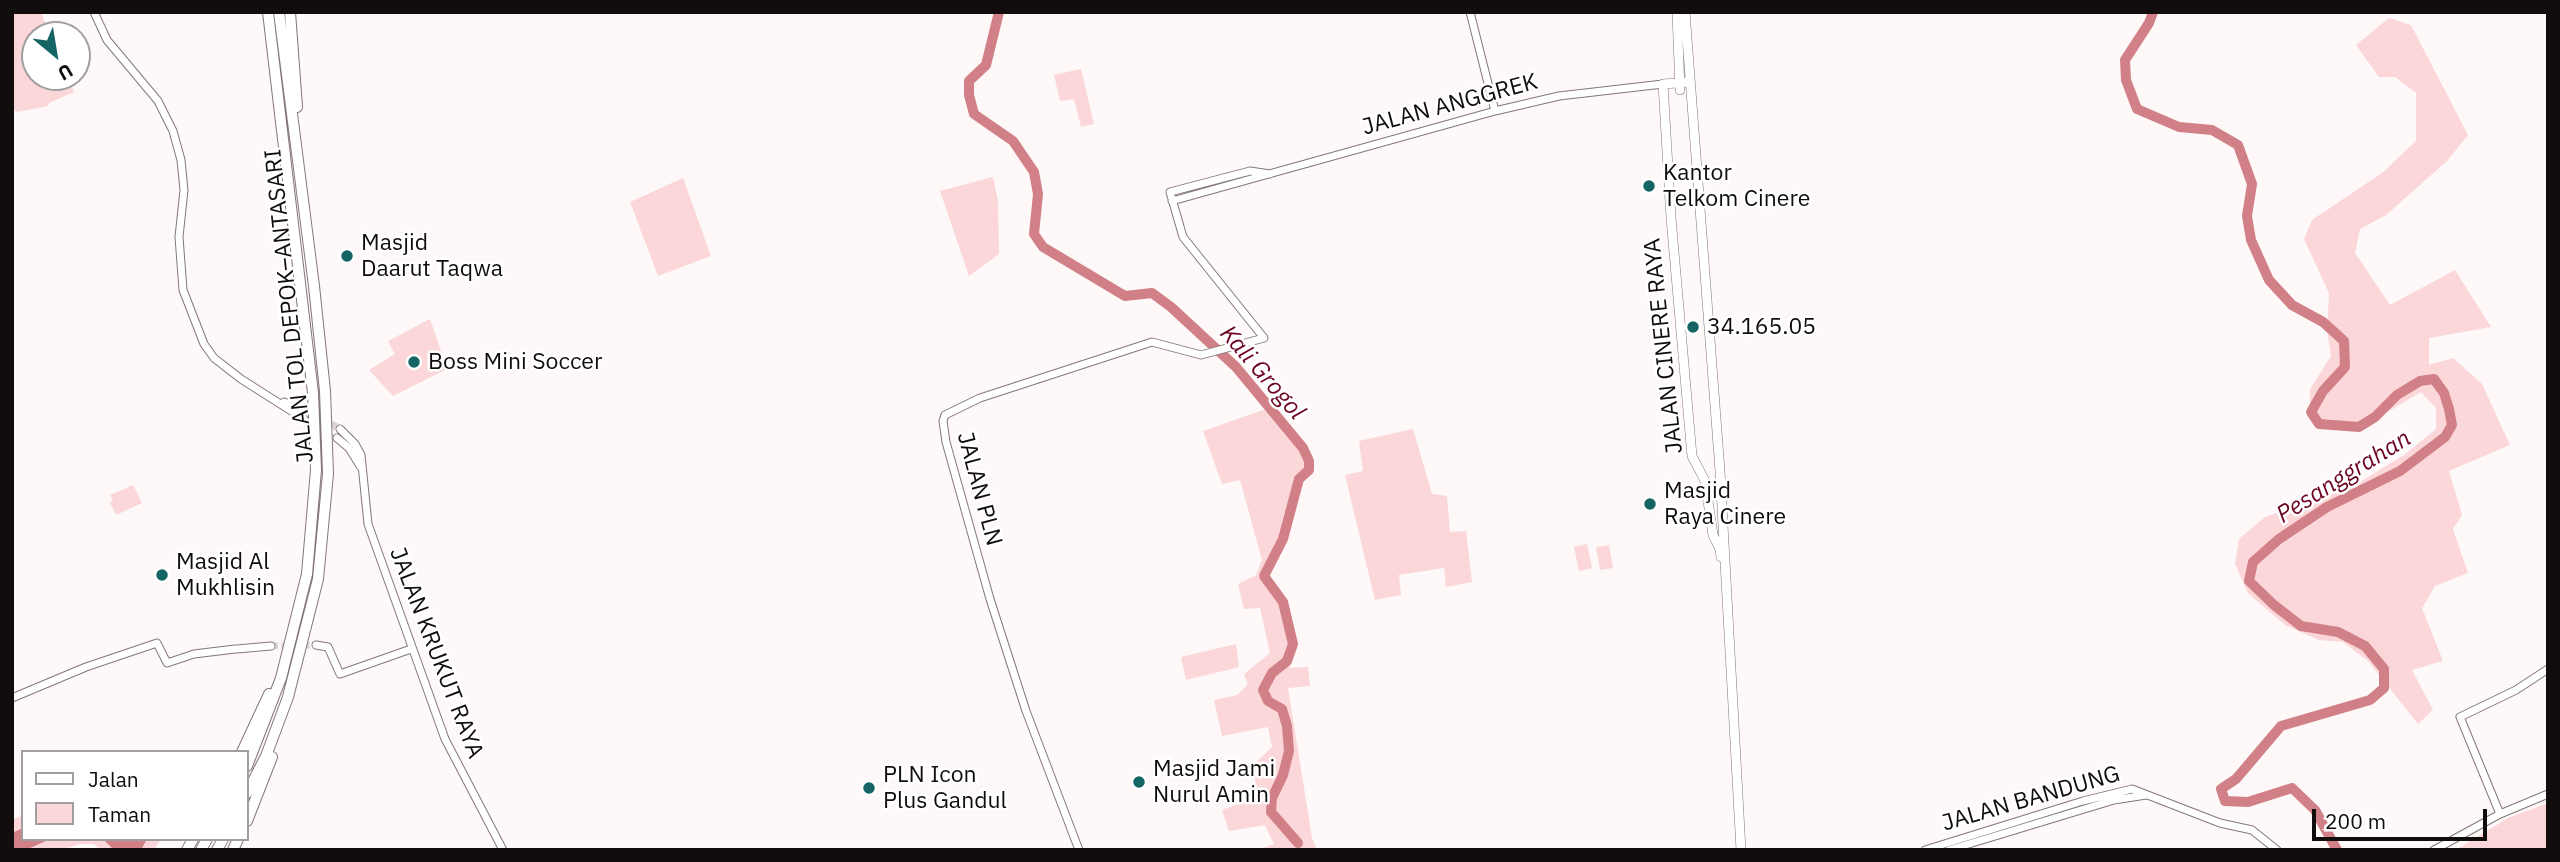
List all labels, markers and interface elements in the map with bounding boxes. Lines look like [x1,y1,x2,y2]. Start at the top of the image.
north arrow [21,21,91,91]
text: U [54,59,77,86]
street label: JALAN ANGGREK [1359,68,1541,142]
street label: JALAN TOL DEPOK–ANTASARI [260,148,320,464]
place label: Kantor Telkom Cinere [1663,159,1810,213]
marker: Kantor Telkom Cinere [1641,178,1657,194]
place label: Masjid Daarut Taqwa [361,229,503,283]
street label: JALAN CINERE RAYA [1639,237,1689,455]
marker: Masjid Daarut Taqwa [339,248,355,264]
place label: 34.165.05 [1707,313,1816,341]
marker: 34.165.05 [1685,319,1701,335]
water label: Kali Grogol [1213,320,1311,426]
place label: Boss Mini Soccer [428,348,602,376]
marker: Boss Mini Soccer [406,354,422,370]
water label: Pesanggrahan [2272,424,2416,530]
street label: JALAN PLN [951,429,1007,549]
place label: Masjid Raya Cinere [1664,477,1786,531]
marker: Masjid Raya Cinere [1642,496,1658,512]
street label: JALAN KRUKUT RAYA [383,544,489,762]
place label: Masjid Al Mukhlisin [176,548,275,602]
marker: Masjid Al Mukhlisin [154,567,170,583]
legend [21,750,248,841]
place label: Masjid Jami Nurul Amin [1153,755,1275,809]
street label: JALAN BANDUNG [1939,760,2123,838]
place label: PLN Icon Plus Gandul [883,761,1007,815]
text: Jalan [88,765,139,793]
marker: Masjid Jami Nurul Amin [1131,774,1147,790]
marker: PLN Icon Plus Gandul [861,780,877,796]
scale bar [2315,796,2490,840]
text: Taman [88,800,151,828]
text: 200 m [2325,807,2386,835]

